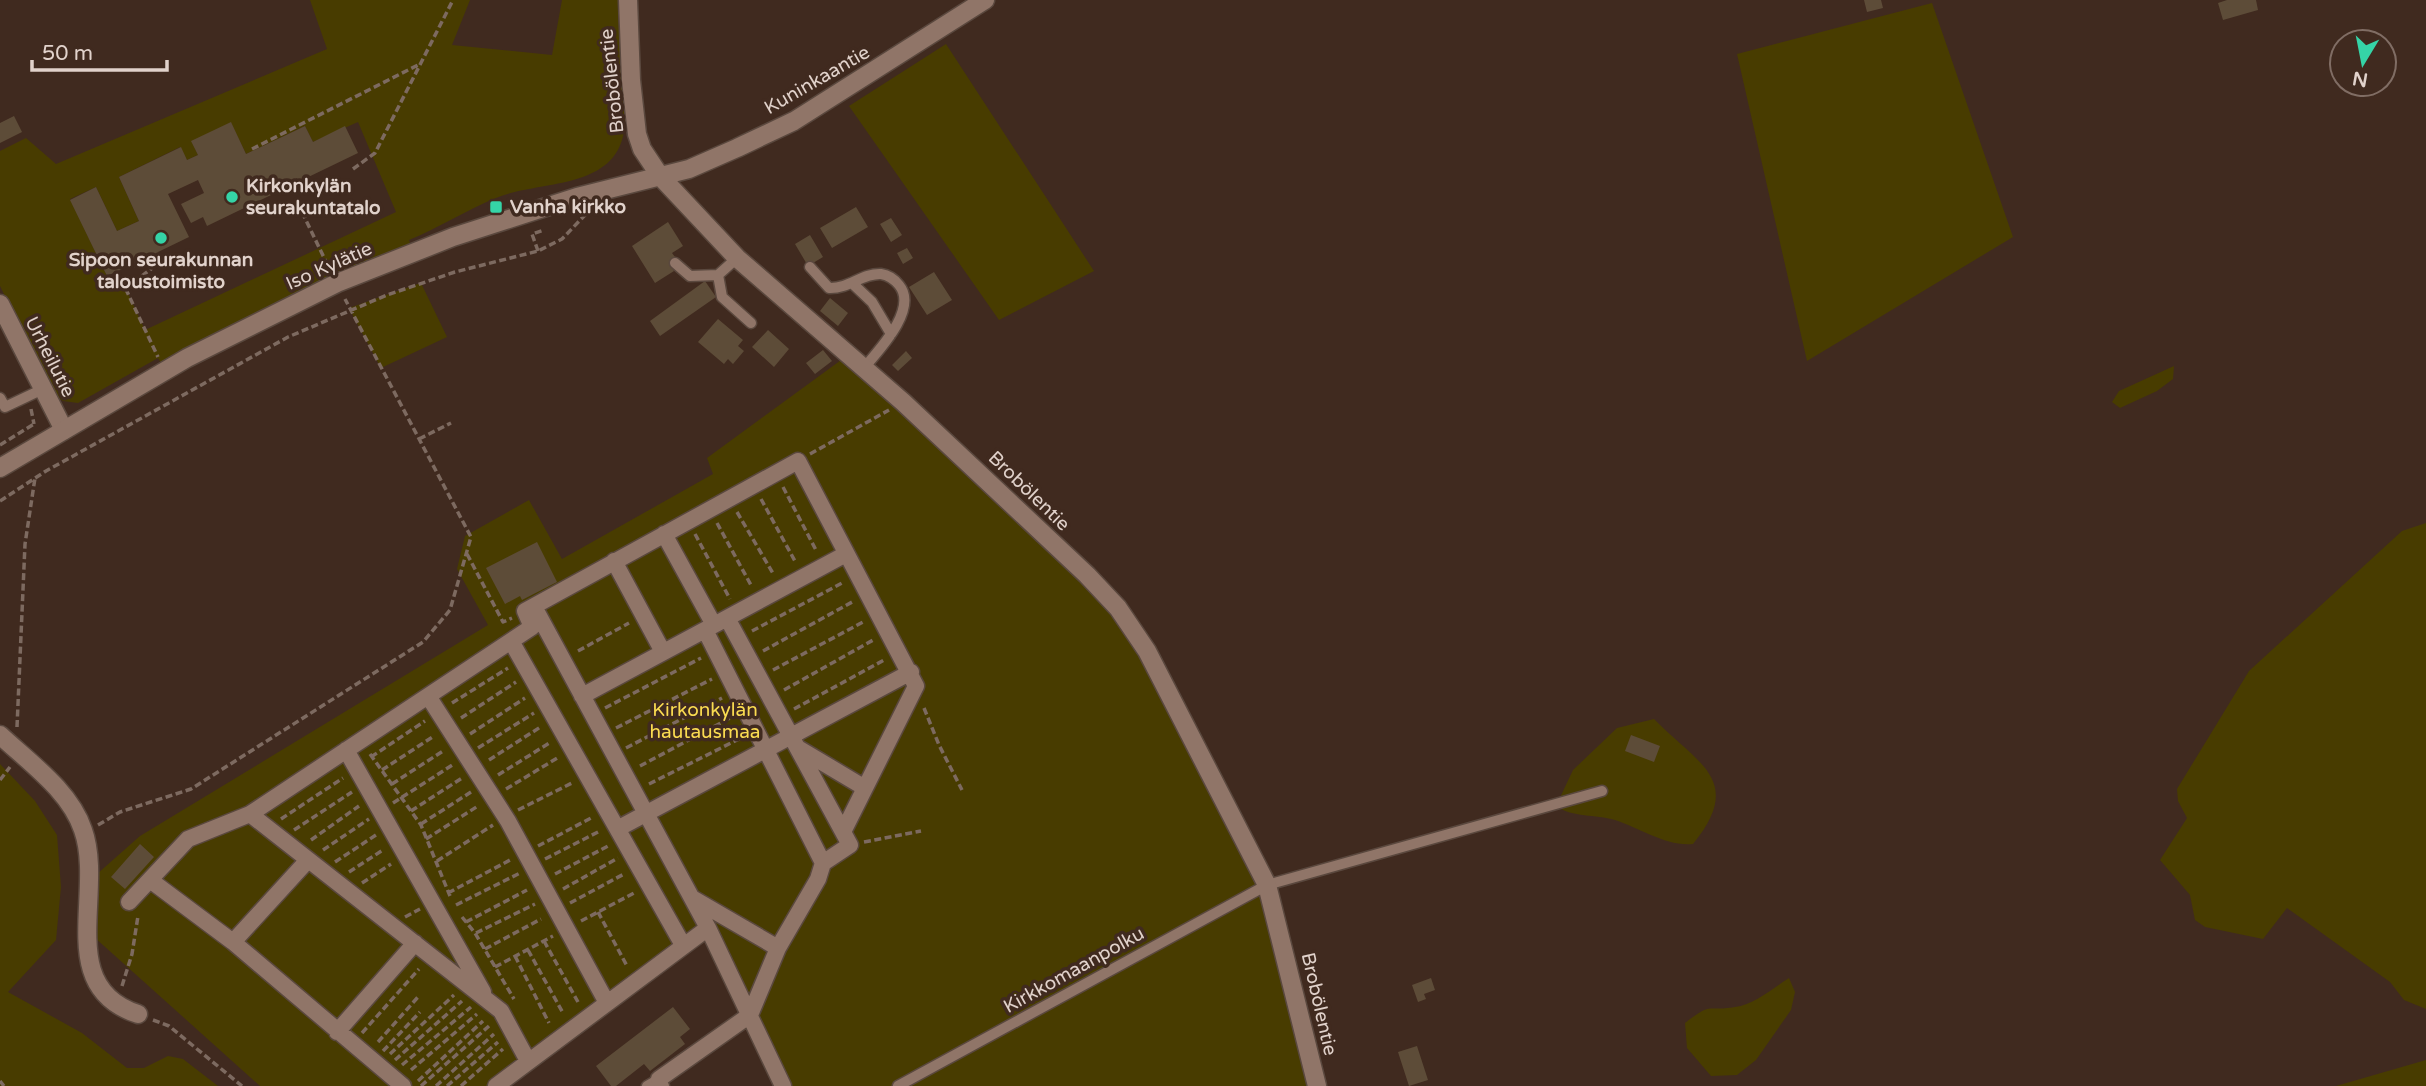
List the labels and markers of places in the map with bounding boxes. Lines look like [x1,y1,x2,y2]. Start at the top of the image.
place label: Kirkonkylän seurakuntatalo [246,175,381,219]
marker: Kirkonkylän seurakuntatalo [224,189,240,205]
place label: Vanha kirkko [510,196,626,218]
marker: Vanha kirkko [488,199,504,215]
marker: Sipoon seurakunnan taloustoimisto [153,230,169,246]
place label: Sipoon seurakunnan taloustoimisto [69,249,253,293]

